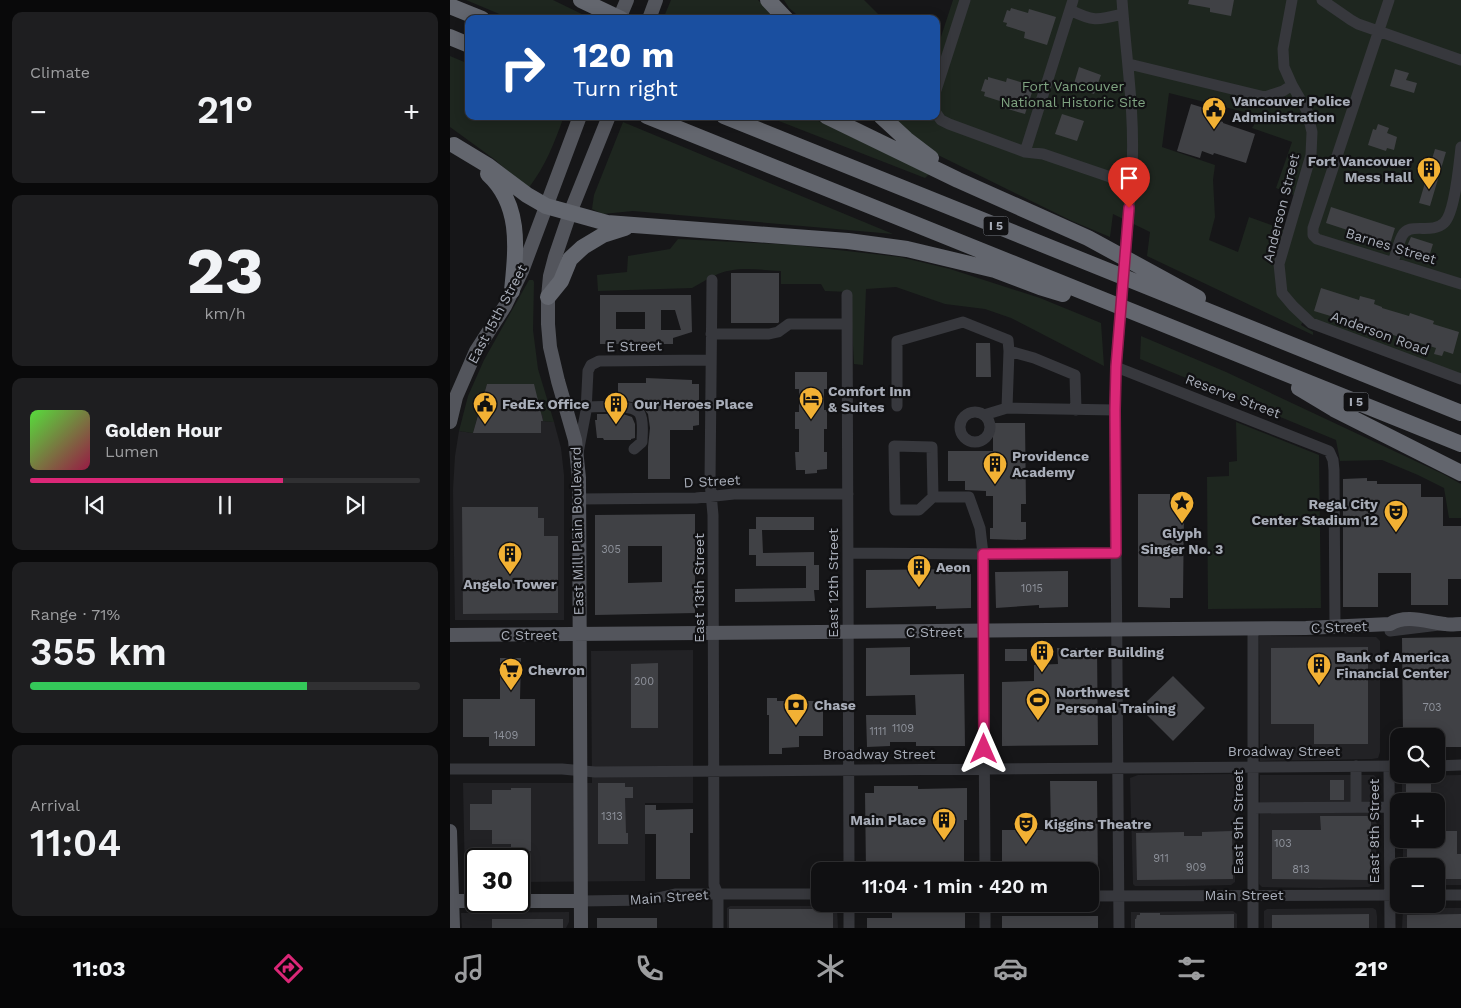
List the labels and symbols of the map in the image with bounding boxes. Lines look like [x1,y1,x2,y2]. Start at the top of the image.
park label: Fort Vancouver National Historic Site [1000,78,1146,110]
place label: Vancouver Police Administration [1232,93,1350,125]
public building icon: Vancouver Police Administration [1201,96,1227,130]
street label: Anderson Street [1260,152,1302,264]
place label: Fort Vancovuer Mess Hall [1308,153,1412,185]
building icon: Fort Vancovuer Mess Hall [1416,156,1442,190]
pin [1108,157,1150,208]
road number: I 5 [984,217,1008,236]
street label: Barnes Street [1344,225,1438,267]
street label: East 15th Street [464,262,530,366]
street label: Anderson Road [1329,308,1431,358]
street label: E Street [606,338,662,354]
street label: Reserve Street [1183,371,1283,422]
place label: Comfort Inn & Suites [828,383,911,415]
hotel icon: Comfort Inn & Suites [798,386,824,420]
public building icon: FedEx Office [472,391,498,425]
building icon: Our Heroes Place [603,391,629,425]
road number: I 5 [1344,392,1368,412]
place label: FedEx Office [502,396,589,412]
place label: Our Heroes Place [634,396,753,412]
street label: East Mill Plain Boulevard [568,446,586,616]
place label: Providence Academy [1012,448,1089,480]
building icon: Providence Academy [982,451,1008,485]
street label: D Street [683,472,741,490]
place icon: Glyph Singer No. 3 [1169,490,1195,524]
place label: Regal City Center Stadium 12 [1251,496,1378,528]
theatre icon: Regal City Center Stadium 12 [1383,499,1409,533]
place label: Glyph Singer No. 3 [1141,525,1223,557]
street label: East 12th Street [825,528,841,638]
street label: East 13th Street [691,533,707,643]
building icon: Angelo Tower [497,541,523,575]
house number: 305 [601,543,621,556]
building icon: Aeon [906,554,932,588]
place label: Aeon [936,559,970,575]
place label: Angelo Tower [463,576,557,592]
house number: 1015 [1021,582,1043,595]
street label: C Street [1310,618,1368,636]
street label: C Street [906,624,962,640]
street label: C Street [501,627,557,643]
building icon: Carter Building [1029,639,1055,673]
place label: Carter Building [1060,644,1164,660]
place label: Bank of America Financial Center [1336,649,1450,681]
building icon: Bank of America Financial Center [1306,652,1332,686]
supermarket icon: Chevron [498,657,524,691]
place label: Chevron [528,662,585,678]
house number: 200 [634,675,654,688]
place label: Northwest Personal Training [1056,684,1176,716]
sports icon: Northwest Personal Training [1025,687,1051,721]
bank icon: Chase [783,692,809,726]
place label: Chase [814,697,856,713]
house number: 703 [1423,701,1442,714]
house number: 1109 [892,722,914,735]
position arrow [957,722,1009,774]
house number: 1111 [869,725,887,738]
house number: 1409 [494,729,519,742]
street label: Broadway Street [1228,743,1340,759]
street label: Broadway Street [823,746,935,762]
street label: East 9th Street [1230,769,1246,874]
street label: East 8th Street [1366,778,1382,883]
building icon: Main Place [931,807,957,841]
house number: 1313 [601,810,623,823]
theatre icon: Kiggins Theatre [1013,811,1039,845]
place label: Main Place [850,812,926,828]
place label: Kiggins Theatre [1044,816,1151,832]
house number: 103 [1274,837,1292,850]
speed limit sign: 30 [465,848,530,913]
house number: 911 [1153,852,1169,865]
house number: 909 [1186,861,1206,874]
house number: 813 [1292,863,1310,876]
street label: Main Street [629,886,709,908]
street label: Main Street [1204,887,1284,903]

